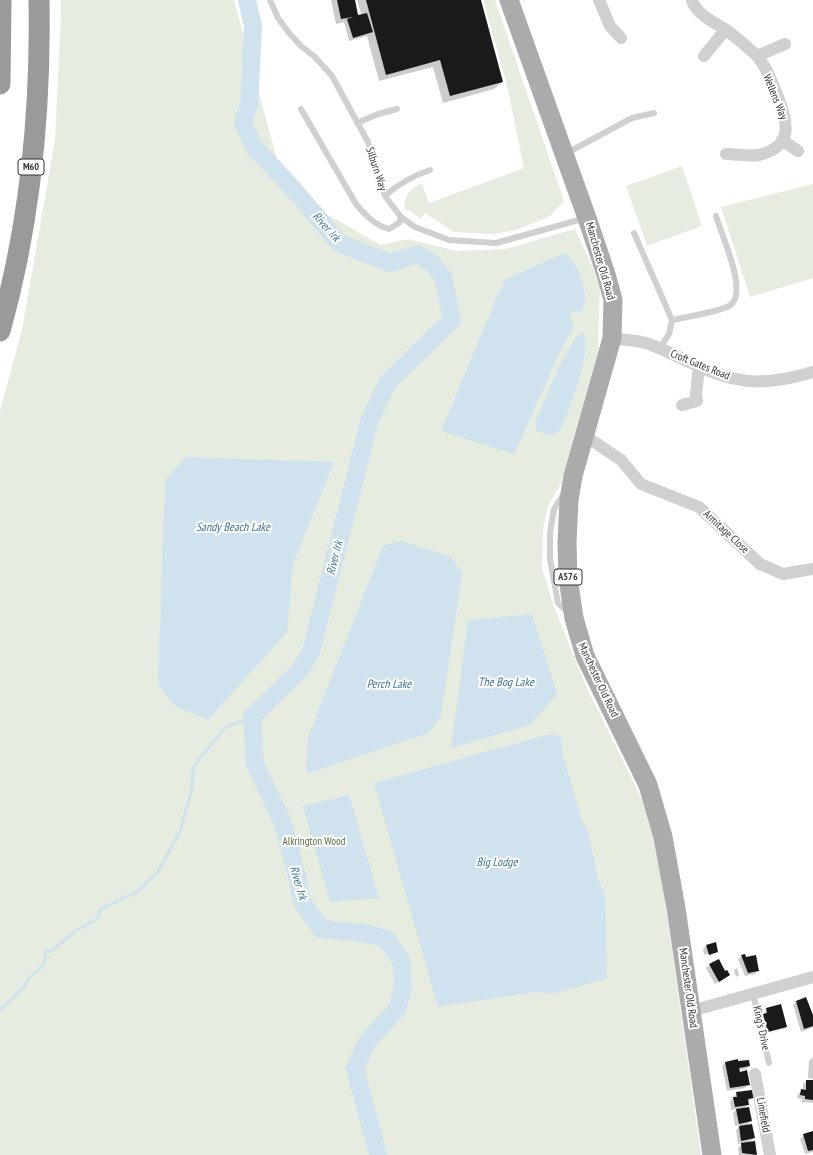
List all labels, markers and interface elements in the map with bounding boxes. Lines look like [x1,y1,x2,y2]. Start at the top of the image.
street label: Wellens Way [760,72,790,122]
street label: Silburn Way [363,146,389,192]
road number: M60 [18,159,44,175]
water label: River Irk [309,209,343,245]
street label: Manchester Old Road [583,220,617,302]
street label: Croft Gates Road [668,347,732,383]
street label: Armitage Close [700,508,752,556]
water label: Sandy Beach Lake [196,521,270,535]
water label: River Irk [324,539,346,577]
road number: A576 [554,569,582,585]
street label: Manchester Old Road [575,641,621,719]
water label: The Bog Lake [478,676,534,690]
water label: Perch Lake [367,678,411,692]
park label: Alkrington Wood [282,835,346,849]
water label: Big Lodge [477,856,517,870]
water label: River Irk [286,864,310,902]
street label: Manchester Old Road [676,947,700,1029]
street label: King's Drive [750,1005,772,1051]
street label: Limefield [753,1096,773,1134]

